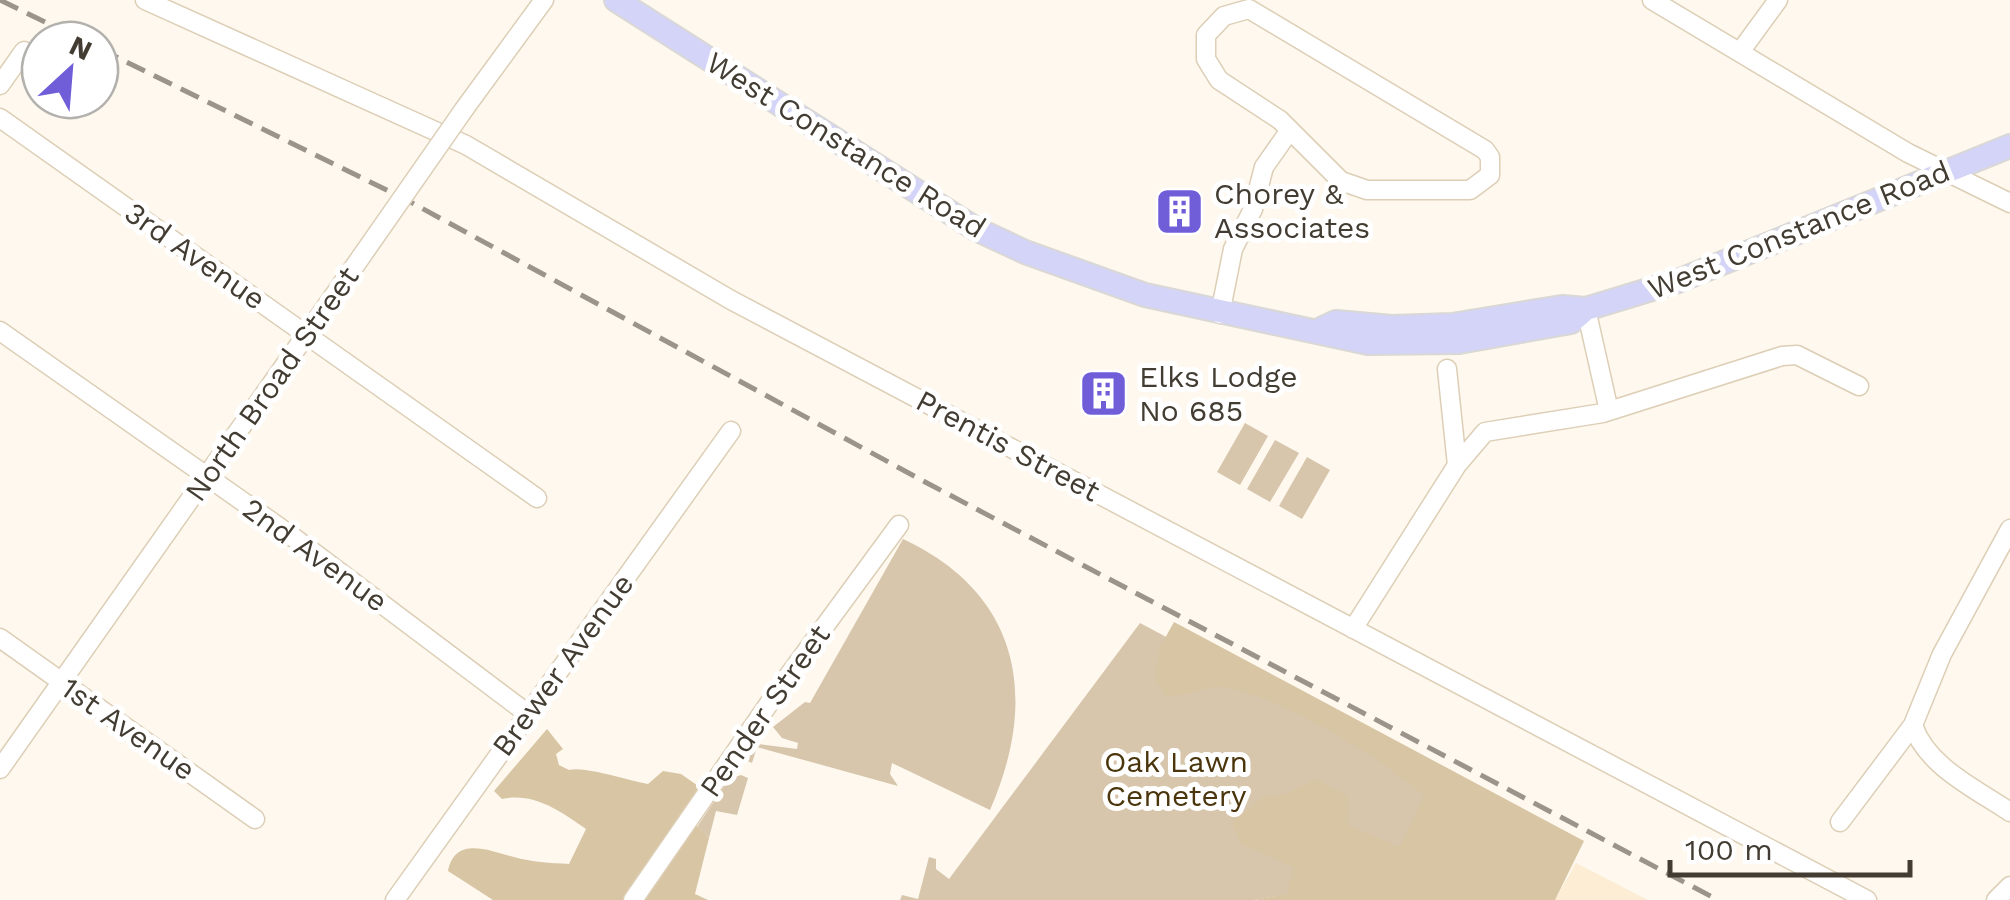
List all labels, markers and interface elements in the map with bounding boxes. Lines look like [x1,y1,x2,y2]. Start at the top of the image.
north arrow [20,20,120,120]
text: N [64,29,97,67]
street label: West Constance Road [700,44,992,245]
street label: West Constance Road [1643,153,1955,306]
place label: Chorey & Associates [1214,176,1370,245]
building icon: Chorey & Associates [1153,185,1205,237]
street label: 3rd Avenue [118,194,272,317]
street label: North Broad Street [177,259,366,508]
place label: Elks Lodge No 685 [1139,359,1298,428]
building icon: Elks Lodge No 685 [1078,368,1130,420]
street label: Prentis Street [911,383,1106,509]
street label: 2nd Avenue [236,490,394,619]
street label: Brewer Avenue [485,567,641,763]
street label: Pender Street [692,618,837,804]
street label: 1st Avenue [55,670,202,787]
park label: Oak Lawn Cemetery [1104,744,1248,813]
scale bar [1670,815,1910,877]
text: 100 m [1685,832,1773,867]

